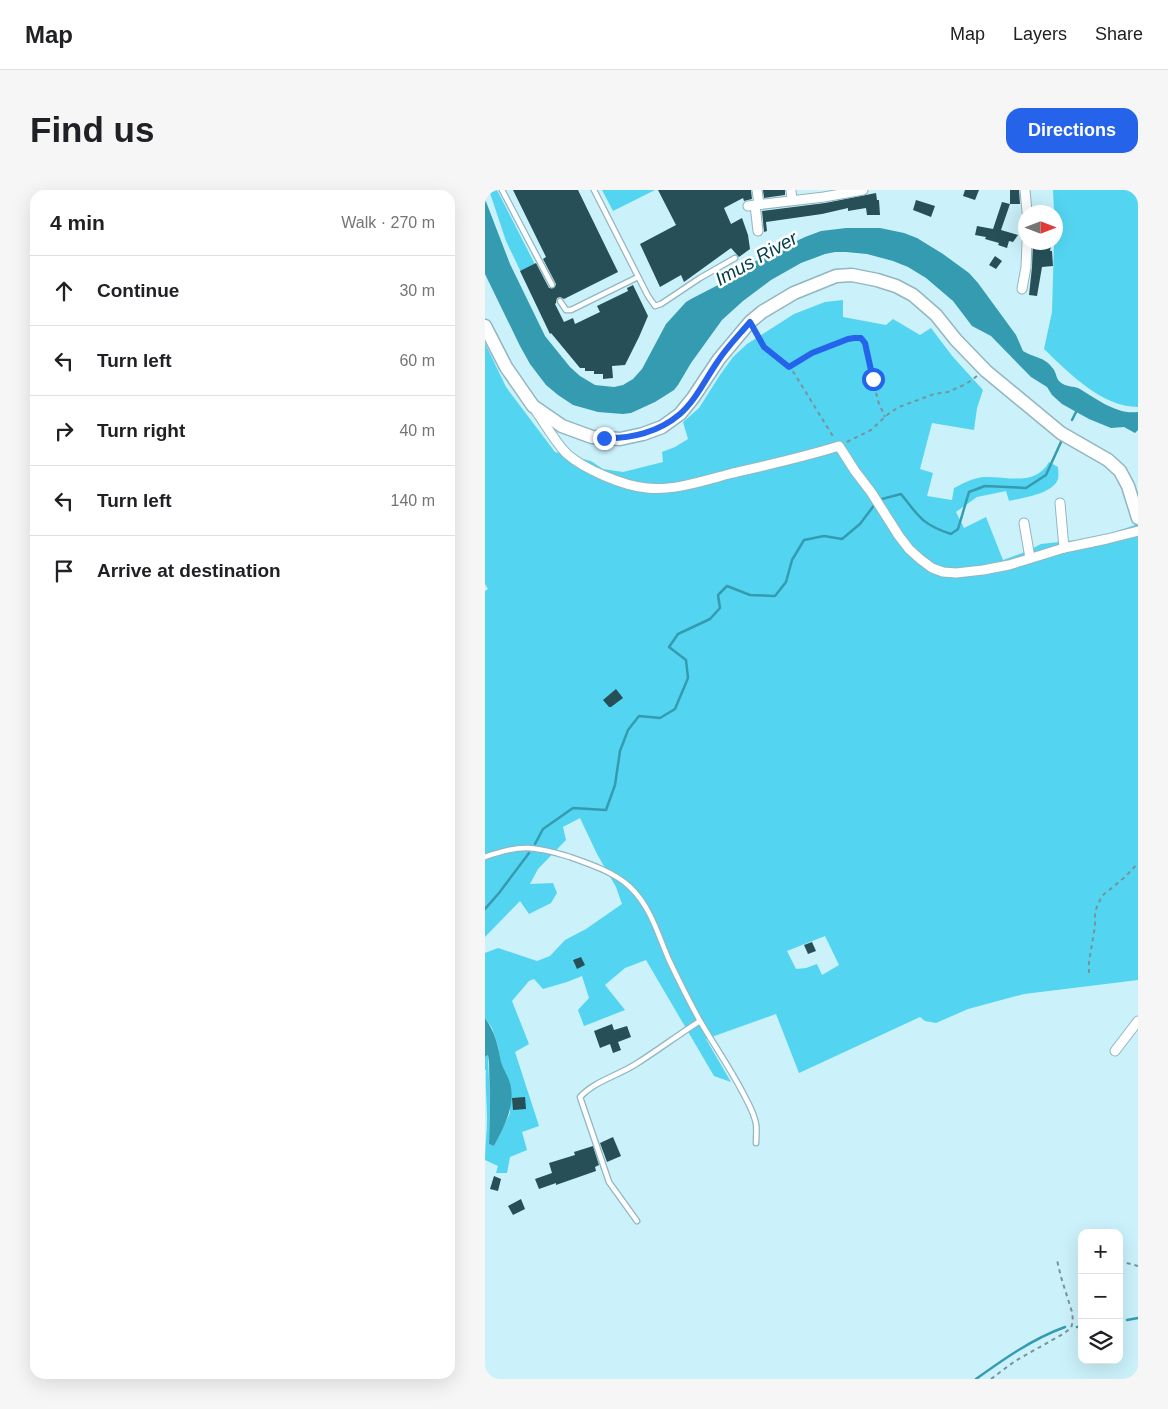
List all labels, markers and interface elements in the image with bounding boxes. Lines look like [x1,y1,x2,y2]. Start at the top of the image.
text: Map [25,21,73,48]
text: Map [950,24,985,44]
text: Layers [1013,24,1067,44]
text: Share [1095,24,1143,44]
button: Directions [1006,108,1138,153]
text: Find us [30,110,154,149]
north arrow [1018,205,1063,250]
text: 4 min [50,211,105,234]
text: Walk · 270 m [341,214,435,231]
water label: Imus River [711,227,802,290]
icon: ahead [50,277,78,305]
text: Continue [97,280,179,301]
text: 30 m [399,282,435,299]
icon: left [50,347,78,375]
text: Turn left [97,350,172,371]
text: 60 m [399,352,435,369]
route start [862,368,885,391]
icon: right [50,417,78,445]
text: Turn right [97,420,185,441]
text: 40 m [399,422,435,439]
route end [593,427,616,450]
icon: left [50,487,78,515]
text: Turn left [97,490,172,511]
text: 140 m [391,492,435,509]
icon: arrive [50,557,78,585]
text: Arrive at destination [97,560,281,581]
map controls [1078,1229,1123,1364]
button: + [1078,1229,1123,1274]
button: − [1078,1274,1123,1319]
button: layers [1078,1319,1123,1364]

